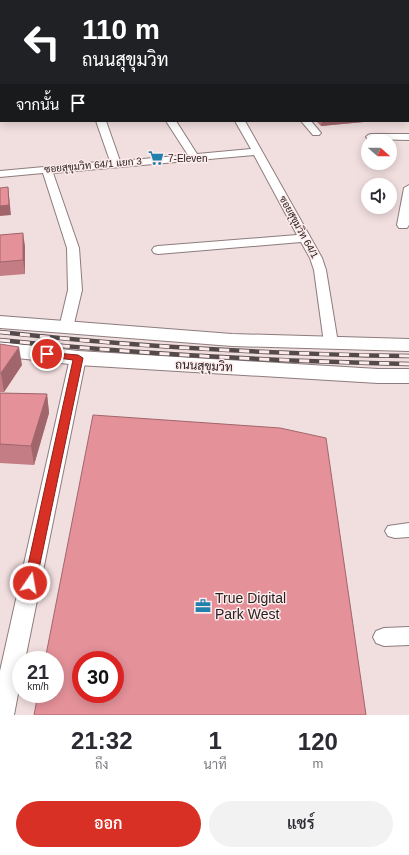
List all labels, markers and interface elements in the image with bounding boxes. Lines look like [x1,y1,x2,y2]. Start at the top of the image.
text: 110 m [82,14,160,45]
icon: left [16,16,68,68]
text: ถนนสุขุมวิท [82,50,169,70]
icon: arrive [67,92,89,114]
text: จากนั้น [16,96,59,113]
north arrow [361,134,397,170]
map controls [361,134,397,214]
supermarket icon: 7-Eleven [147,149,165,167]
place label: 7-Eleven [168,153,207,164]
street label: ซอยสุขุมวิท 64/1 แยก 3 [44,155,143,177]
button: sound [361,178,397,214]
street label: ซอยสุขุมวิท 64/1 [276,194,321,261]
pin [30,337,64,371]
icon: arrive [36,343,58,365]
street label: ถนนสุขุมวิท [175,357,233,376]
position arrow [9,562,51,604]
place label: True Digital Park West [215,590,286,622]
office icon: True Digital Park West [194,597,212,615]
speed limit sign: 30 [72,651,124,703]
text: 21 [27,661,49,683]
text: km/h [27,681,49,692]
text: 21:32 [71,727,132,754]
text: 1 [208,727,222,754]
text: 120 [298,728,338,755]
text: m [312,756,323,771]
text: ถึง [95,757,109,772]
text: นาที [204,757,227,772]
button: ออก [16,801,201,847]
button: แชร์ [209,801,393,847]

